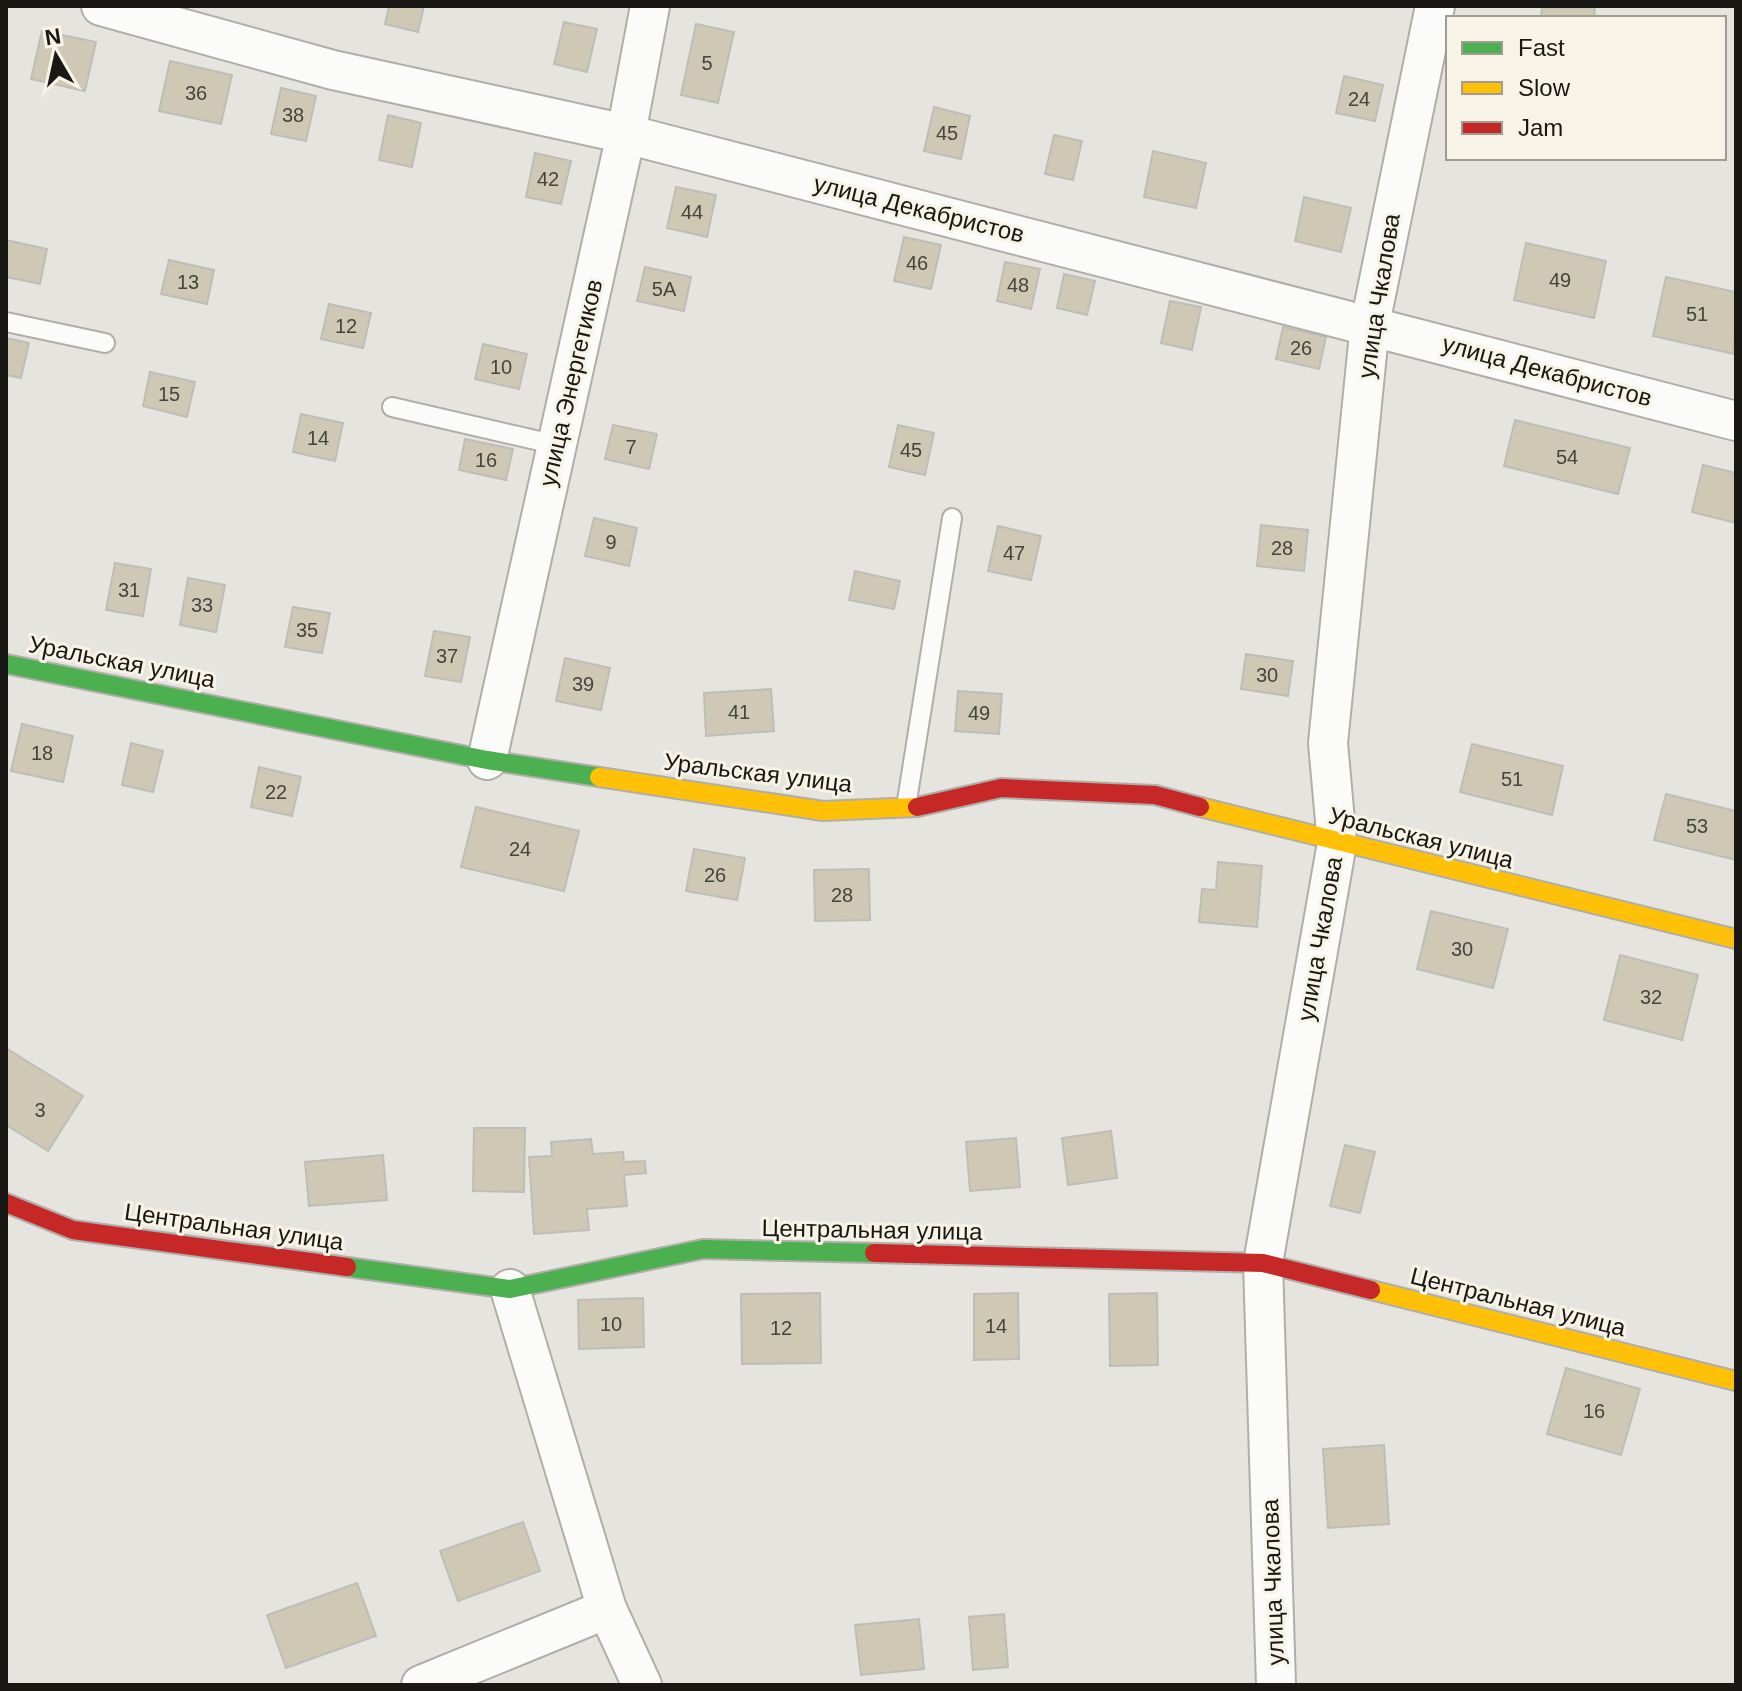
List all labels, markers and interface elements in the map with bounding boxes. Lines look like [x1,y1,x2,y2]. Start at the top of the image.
north arrow [16,16,96,96]
legend [1446,16,1726,160]
text: N [43,23,63,50]
text: Fast [1518,34,1565,61]
house number: 5 [701,52,713,74]
text: Slow [1518,74,1571,101]
house number: 36 [185,82,207,104]
house number: 24 [1348,88,1370,110]
house number: 38 [282,104,304,126]
text: Jam [1518,114,1563,141]
house number: 45 [936,122,958,144]
house number: 42 [537,168,559,190]
street label: улица Декабристов [811,169,1027,248]
house number: 44 [681,201,703,223]
street label: улица Чкалова [1352,211,1405,380]
house number: 46 [906,252,928,274]
house number: 49 [1549,269,1571,291]
house number: 13 [177,271,199,293]
house number: 48 [1007,274,1029,296]
street label: улица Энергетиков [534,277,607,489]
house number: 5А [652,278,677,300]
house number: 51 [1686,303,1708,325]
house number: 12 [335,315,357,337]
street label: улица Декабристов [1439,330,1655,412]
house number: 26 [1290,337,1312,359]
house number: 10 [490,356,512,378]
house number: 15 [158,383,180,405]
house number: 14 [307,427,329,449]
house number: 7 [625,436,637,458]
house number: 45 [900,439,922,461]
house number: 54 [1556,446,1578,468]
house number: 16 [475,449,497,471]
house number: 9 [605,531,617,553]
house number: 28 [1271,537,1293,559]
house number: 47 [1003,542,1025,564]
house number: 31 [118,579,140,601]
house number: 33 [191,594,213,616]
house number: 35 [296,619,318,641]
street label: Уральская улица [27,630,218,693]
house number: 37 [436,645,458,667]
house number: 30 [1256,664,1278,686]
house number: 39 [572,673,594,695]
house number: 41 [728,701,750,723]
house number: 49 [968,702,990,724]
house number: 18 [31,742,53,764]
street label: Уральская улица [662,748,854,798]
house number: 51 [1501,768,1523,790]
house number: 22 [265,781,287,803]
street label: Уральская улица [1326,802,1517,874]
house number: 53 [1686,815,1708,837]
house number: 24 [509,838,531,860]
street label: улица Чкалова [1292,854,1347,1023]
house number: 26 [704,864,726,886]
house number: 28 [831,884,853,906]
house number: 30 [1451,938,1473,960]
house number: 32 [1640,986,1662,1008]
house number: 3 [34,1099,46,1121]
street label: Центральная улица [123,1198,346,1255]
street label: Центральная улица [761,1214,983,1245]
street label: Центральная улица [1408,1262,1629,1341]
house number: 10 [600,1313,622,1335]
house number: 14 [985,1315,1007,1337]
house number: 12 [770,1317,792,1339]
house number: 16 [1583,1400,1605,1422]
street label: улица Чкалова [1256,1498,1289,1666]

